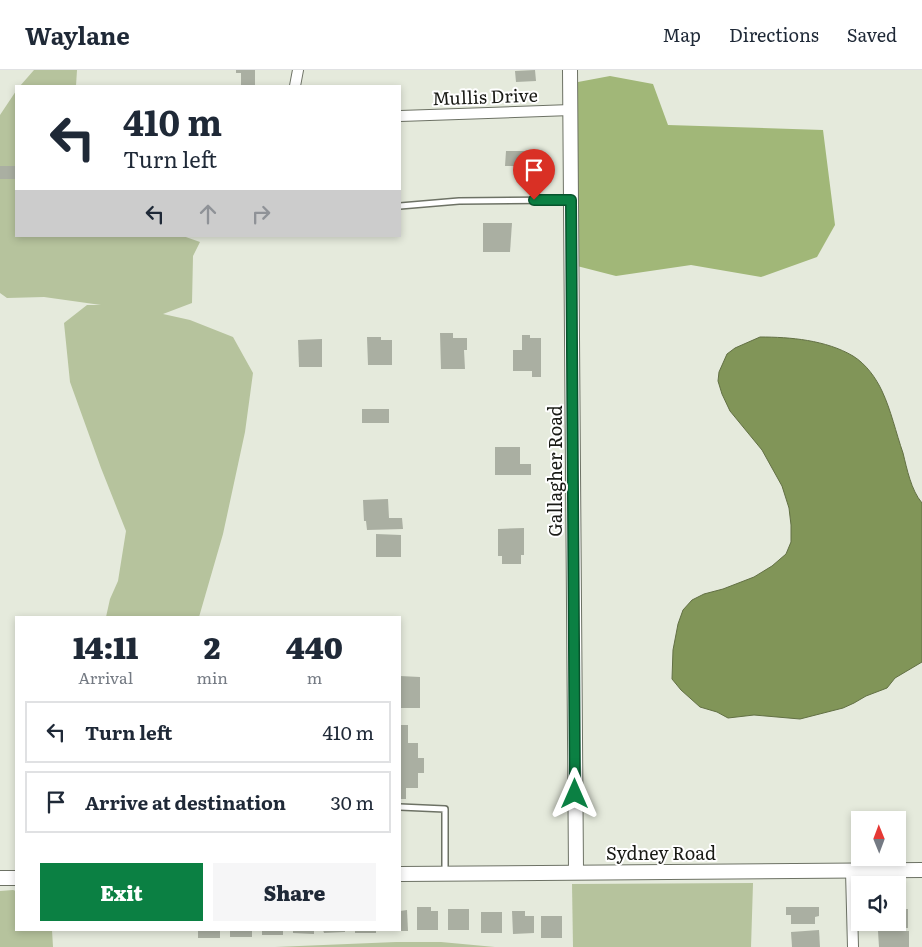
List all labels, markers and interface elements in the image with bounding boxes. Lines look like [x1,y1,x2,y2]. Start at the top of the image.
text: Waylane [25,17,130,52]
text: Map [663,21,701,48]
text: Directions [729,21,819,48]
text: Saved [847,21,897,48]
street label: Mullis Drive [432,81,538,111]
text: 410 m [123,95,222,147]
icon: left [40,105,105,170]
text: Turn left [123,142,217,175]
pin [513,149,555,200]
icon: arrive [520,156,548,184]
icon: left [141,200,169,228]
icon: ahead [194,200,222,228]
icon: right [247,200,275,228]
street label: Gallagher Road [541,405,568,537]
text: 14:11 [73,624,138,668]
text: 2 [204,624,220,668]
text: 440 [286,624,343,668]
text: Arrival [78,665,133,689]
text: min [196,665,228,689]
text: m [307,665,322,689]
icon: left [42,718,70,746]
text: Turn left [85,718,172,746]
text: 410 m [323,718,374,746]
position arrow [548,767,600,819]
icon: arrive [42,788,70,816]
text: Arrive at destination [85,788,286,816]
text: 30 m [330,788,374,816]
north arrow [851,811,906,866]
map controls [851,811,906,931]
street label: Sydney Road [606,839,716,866]
button: Exit [40,863,203,921]
button: Share [213,863,376,921]
button: sound [851,876,906,931]

